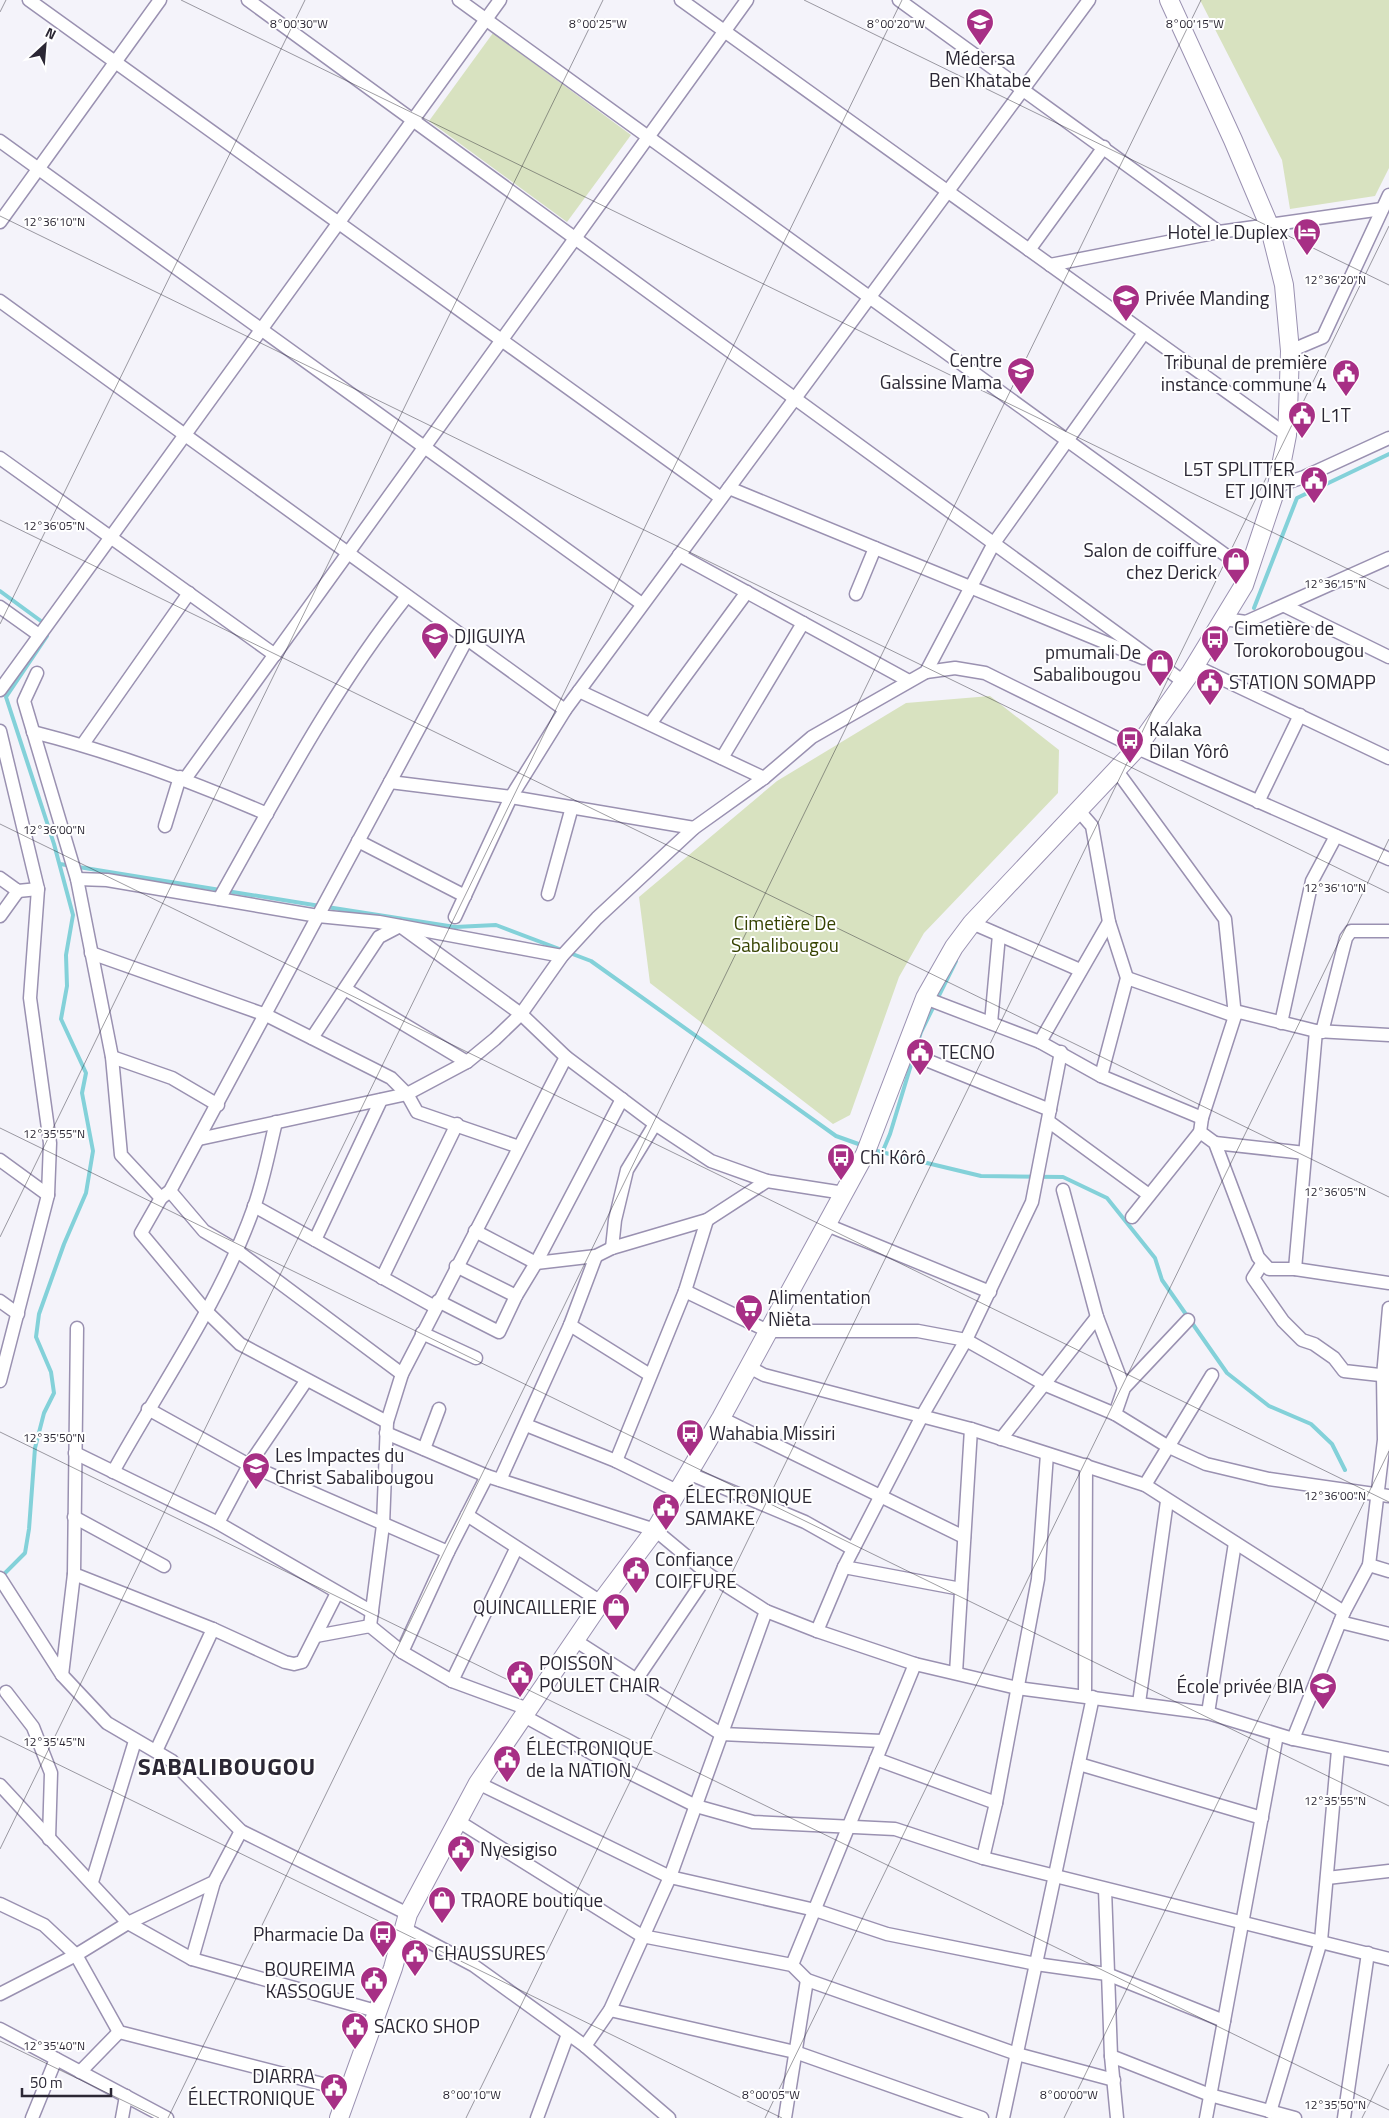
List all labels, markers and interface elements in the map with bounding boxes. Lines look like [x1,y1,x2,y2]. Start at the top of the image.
school or university icon: Médersa Ben Khatabe [965,7,995,46]
text: 8°00'30"W [270,14,328,33]
text: 8°00'25"W [569,14,627,33]
text: 8°00'20"W [867,14,925,33]
text: 8°00'15"W [1166,14,1224,33]
north arrow [20,20,70,70]
text: N [42,21,60,44]
place label: Médersa Ben Khatabe [929,43,1031,94]
text: 12°36'10"N [23,212,85,231]
place label: Hotel le Duplex [1167,217,1288,246]
hotel icon: Hotel le Duplex [1292,217,1322,256]
text: 12°36'20"N [1304,270,1366,289]
school or university icon: Privée Manding [1111,283,1141,322]
place label: Privée Manding [1145,283,1269,312]
place label: Centre Galssine Mama [880,345,1002,396]
place label: Tribunal de première instance commune 4 [1161,347,1327,398]
school or university icon: Centre Galssine Mama [1006,356,1036,395]
public building icon: Tribunal de première instance commune 4 [1331,358,1361,397]
public building icon: L1T [1287,400,1317,439]
place label: L1T [1321,400,1351,429]
place label: L5T SPLITTER ET JOINT [1184,454,1295,505]
public building icon: L5T SPLITTER ET JOINT [1299,465,1329,504]
text: 12°36'05"N [23,516,85,535]
place label: Salon de coiffure chez Derick [1084,535,1217,586]
shop icon: Salon de coiffure chez Derick [1221,546,1251,585]
text: 12°36'15"N [1304,574,1366,593]
place label: Cimetière de Torokorobougou [1234,613,1364,664]
school or university icon: DJIGUIYA [420,621,450,660]
place label: DJIGUIYA [454,621,525,650]
bus stop icon: Cimetière de Torokorobougou [1200,624,1230,663]
place label: pmumali De Sabalibougou [1033,637,1141,688]
shop icon: pmumali De Sabalibougou [1145,648,1175,687]
public building icon: STATION SOMAPP [1195,667,1225,706]
place label: STATION SOMAPP [1229,667,1376,696]
place label: Kalaka Dilan Yôrô [1149,714,1229,765]
bus stop icon: Kalaka Dilan Yôrô [1115,725,1145,764]
text: 12°36'00"N [23,820,85,839]
text: 12°36'10"N [1304,878,1366,897]
park label: Cimetière De Sabalibougou [731,908,839,959]
public building icon: TECNO [905,1037,935,1076]
place label: TECNO [939,1037,995,1066]
text: 12°35'55"N [23,1124,85,1143]
bus stop icon: Chi Kôrô [826,1142,856,1181]
place label: Chi Kôrô [860,1142,926,1171]
text: 12°36'05"N [1304,1182,1366,1201]
place label: Alimentation Nièta [768,1282,871,1333]
supermarket icon: Alimentation Nièta [734,1293,764,1332]
bus stop icon: Wahabia Missiri [675,1418,705,1457]
place label: Wahabia Missiri [709,1418,835,1447]
text: 12°35'50"N [23,1428,85,1447]
place label: Les Impactes du Christ Sabalibougou [275,1440,434,1491]
school or university icon: Les Impactes du Christ Sabalibougou [241,1451,271,1490]
place label: ÉLECTRONIQUE SAMAKE [685,1481,812,1532]
text: 12°36'00"N [1304,1486,1366,1505]
public building icon: ÉLECTRONIQUE SAMAKE [651,1492,681,1531]
place label: Confiance COIFFURE [655,1544,737,1595]
public building icon: Confiance COIFFURE [621,1555,651,1594]
place label: QUINCAILLERIE [473,1592,597,1621]
shop icon: QUINCAILLERIE [601,1592,631,1631]
place label: POISSON POULET CHAIR [539,1648,660,1699]
public building icon: POISSON POULET CHAIR [505,1659,535,1698]
place label: École privée BIA [1177,1671,1304,1700]
school or university icon: École privée BIA [1308,1671,1338,1710]
text: 12°35'45"N [23,1732,85,1751]
place label: ÉLECTRONIQUE de la NATION [526,1733,653,1784]
public building icon: ÉLECTRONIQUE de la NATION [492,1744,522,1783]
district label: SABALIBOUGOU [138,1748,316,1784]
text: 12°35'55"N [1304,1791,1366,1810]
public building icon: Nyesigiso [446,1834,476,1873]
place label: Nyesigiso [480,1834,557,1863]
shop icon: TRAORE boutique [427,1885,457,1924]
place label: TRAORE boutique [461,1885,603,1914]
place label: Pharmacie Da [253,1919,364,1948]
bus stop icon: Pharmacie Da [368,1919,398,1958]
public building icon: CHAUSSURES [400,1938,430,1977]
place label: CHAUSSURES [434,1938,546,1967]
place label: BOUREIMA KASSOGUE [264,1954,355,2005]
public building icon: BOUREIMA KASSOGUE [359,1965,389,2004]
public building icon: SACKO SHOP [340,2011,370,2050]
place label: SACKO SHOP [374,2011,480,2040]
text: 12°35'40"N [23,2036,85,2055]
place label: DIARRA ÉLECTRONIQUE [188,2061,315,2112]
scale bar [22,2066,111,2098]
text: 50 m [30,2071,63,2094]
public building icon: DIARRA ÉLECTRONIQUE [319,2072,349,2111]
text: 8°00'10"W [443,2085,501,2104]
text: 8°00'05"W [742,2085,800,2104]
text: 8°00'00"W [1040,2085,1098,2104]
text: 12°35'50"N [1304,2095,1366,2114]

